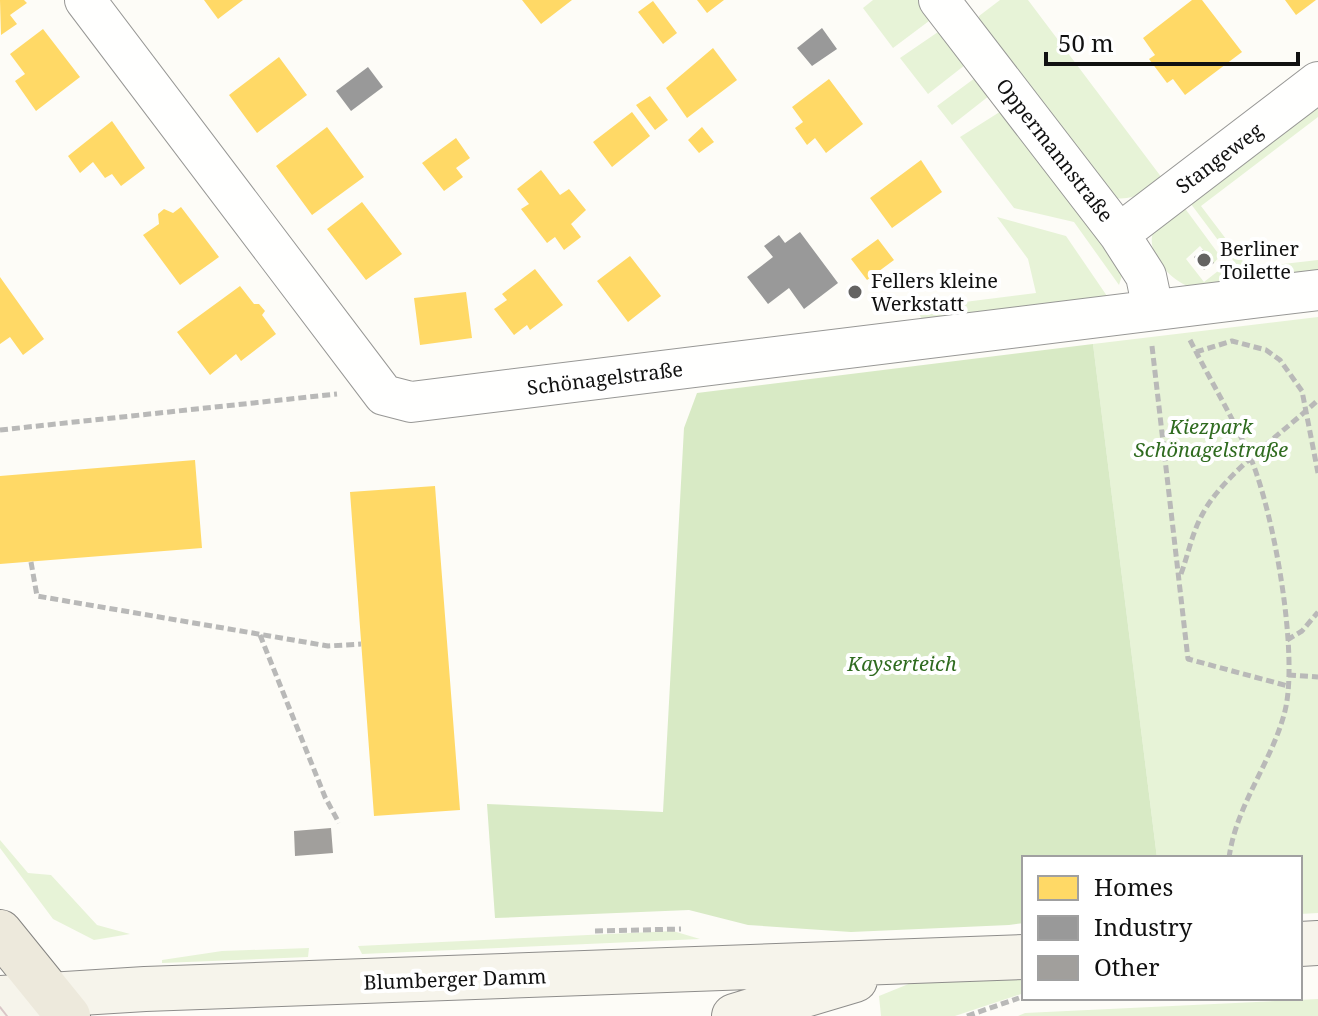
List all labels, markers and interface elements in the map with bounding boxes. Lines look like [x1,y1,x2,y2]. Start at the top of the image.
scale bar [1046,16,1298,66]
text: 50 m [1058,26,1114,59]
street label: Oppermannstraße [990,73,1120,227]
street label: Stangeweg [1170,116,1268,200]
place label: Berliner Toilette [1220,235,1299,285]
marker: Berliner Toilette [1195,251,1213,269]
place label: Fellers kleine Werkstatt [871,267,998,317]
marker: Fellers kleine Werkstatt [846,283,864,301]
street label: Schönagelstraße [526,355,684,401]
park label: Kiezpark Schönagelstraße [1134,413,1288,463]
park label: Kayserteich [846,650,957,677]
legend [1022,856,1302,1000]
text: Homes [1094,870,1173,903]
text: Industry [1094,910,1193,943]
text: Other [1094,950,1160,983]
street label: Blumberger Damm [363,962,547,996]

